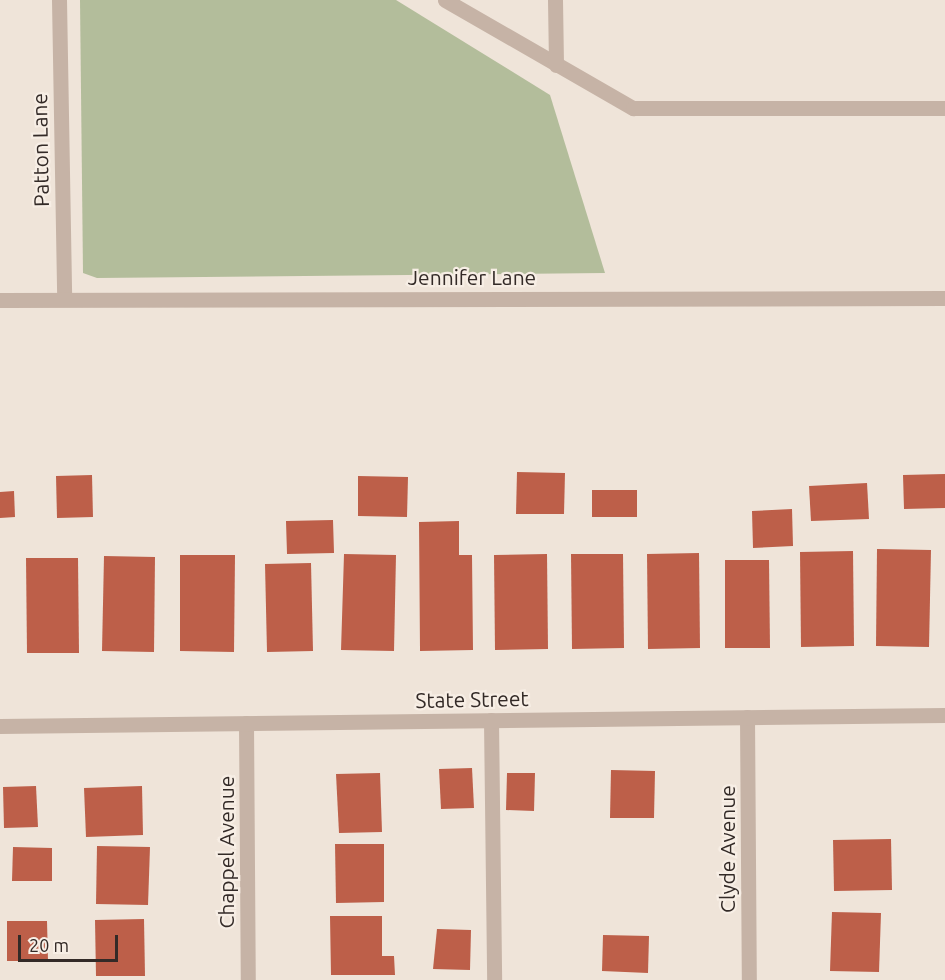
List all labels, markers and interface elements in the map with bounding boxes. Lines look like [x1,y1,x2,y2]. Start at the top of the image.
street label: Patton Lane [26,93,54,207]
street label: Jennifer Lane [408,264,536,290]
street label: State Street [415,685,529,713]
street label: Chappel Avenue [213,776,239,928]
street label: Clyde Avenue [714,785,740,913]
scale bar [21,923,122,961]
text: 20 m [29,935,69,955]

